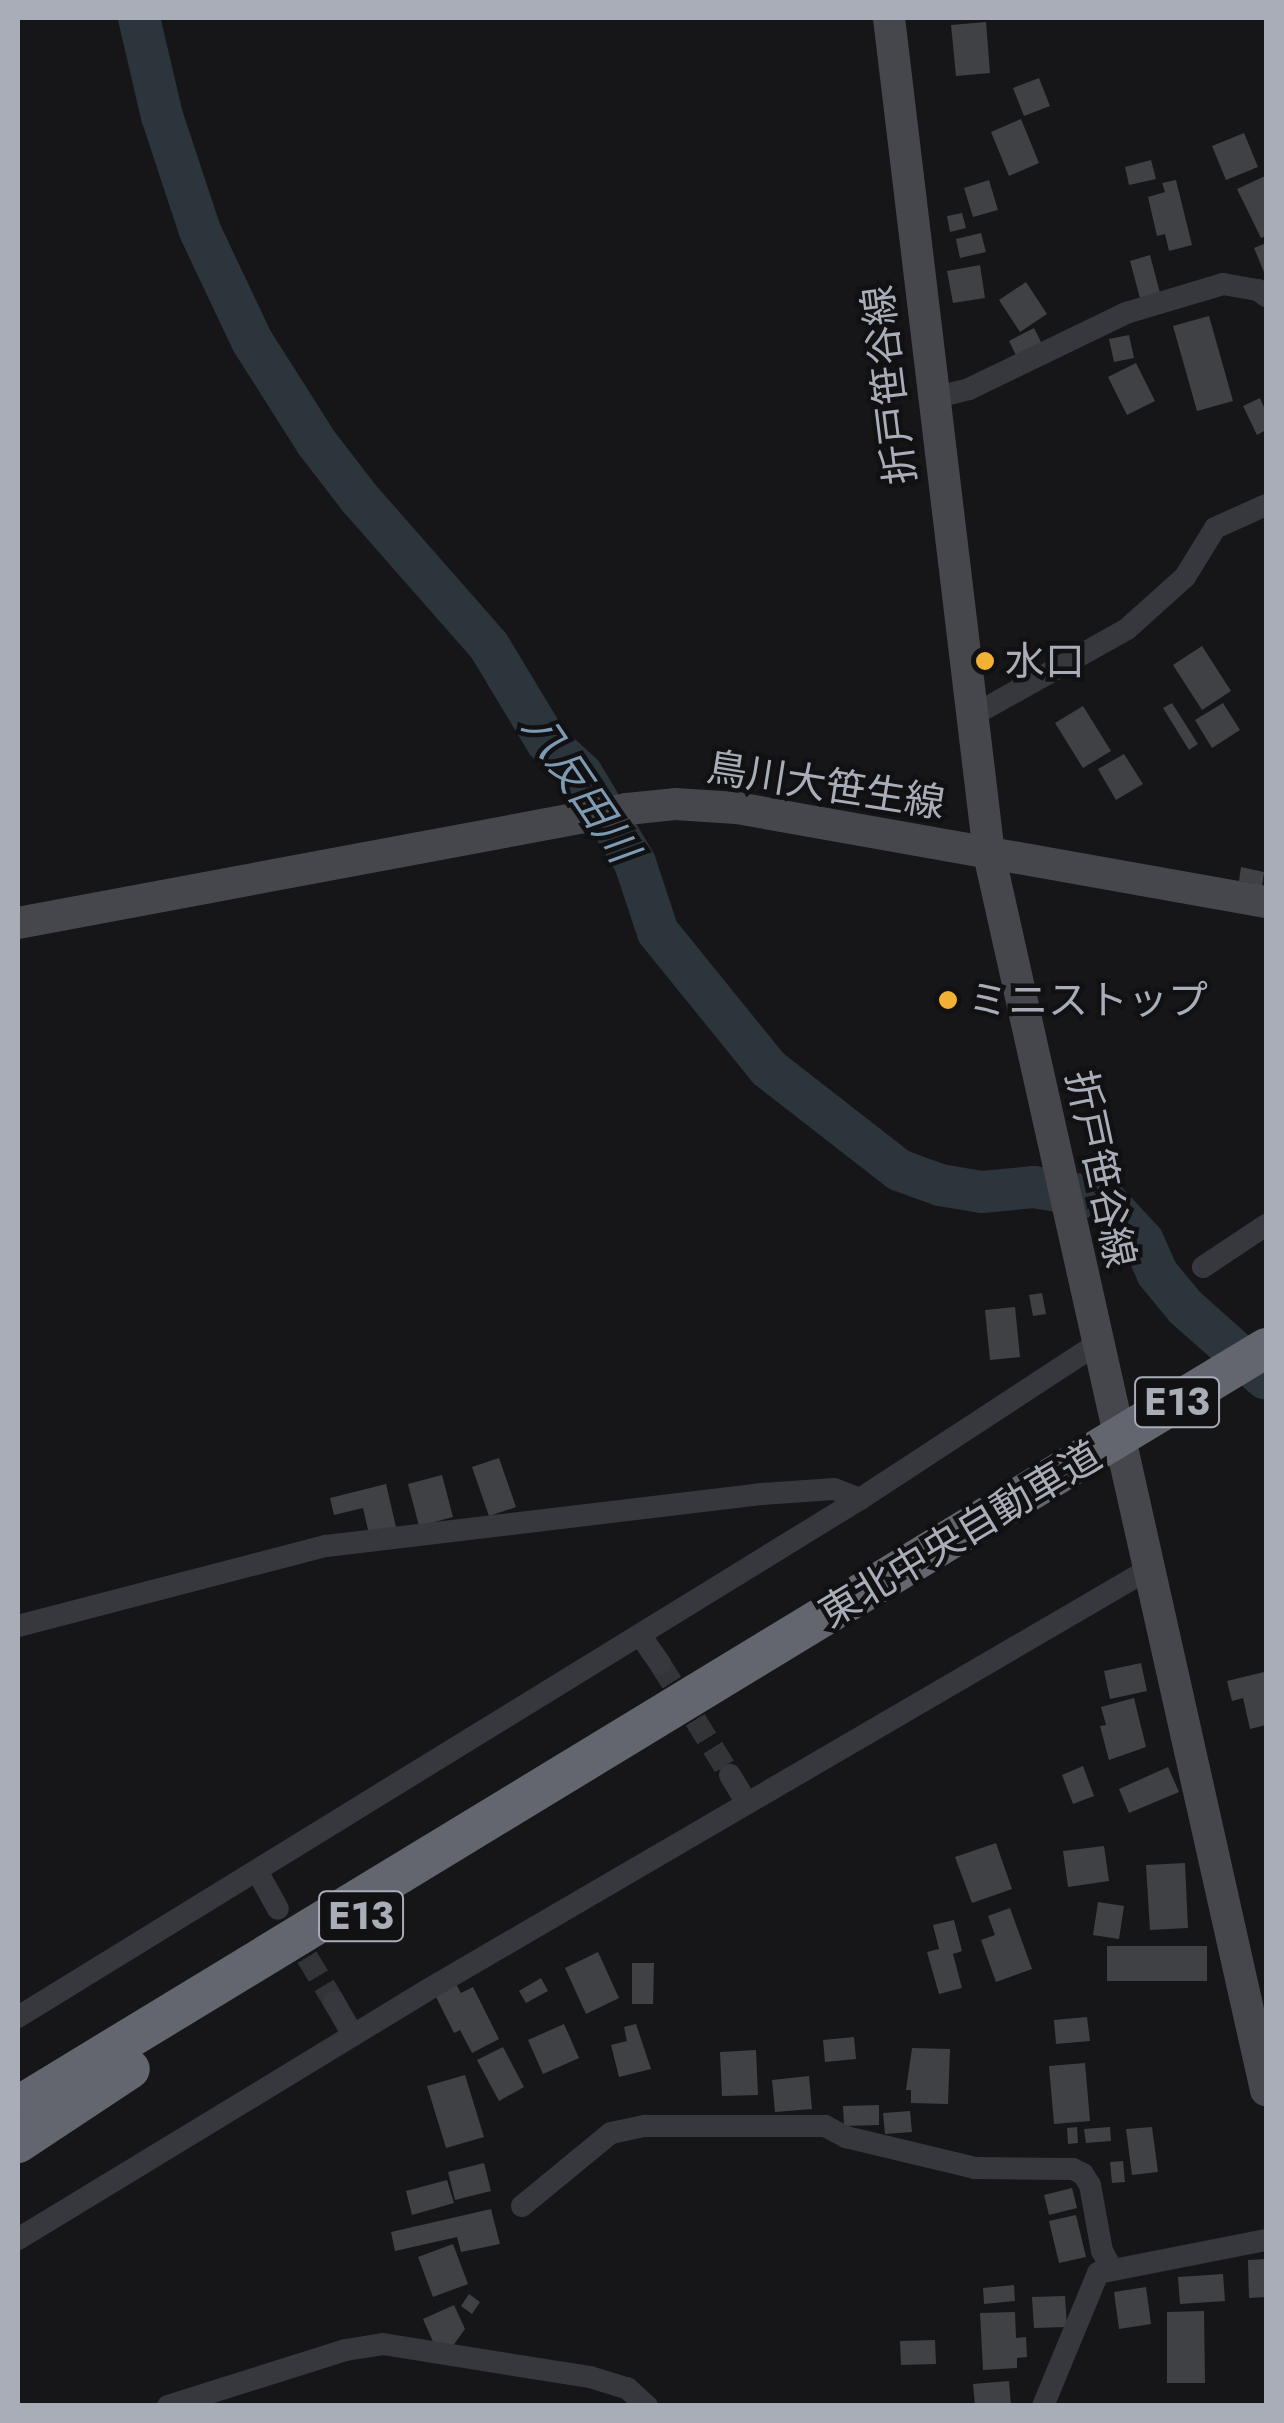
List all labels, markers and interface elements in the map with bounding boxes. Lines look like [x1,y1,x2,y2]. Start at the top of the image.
street label: 折戸笹谷線 [853,283,925,487]
place label: 水口 [1005,637,1085,685]
marker: 水口 [974,650,996,672]
water label: 八反田川 [512,704,648,872]
street label: 鳥川大笹生線 [704,743,948,827]
place label: ミニストップ [968,976,1208,1024]
marker: ミニストップ [937,989,959,1011]
street label: 折戸笹谷線 [1057,1066,1145,1272]
road number: E13 [1132,1369,1222,1435]
street label: 東北中央自動車道 [810,1431,1110,1637]
road number: E13 [316,1883,406,1949]

